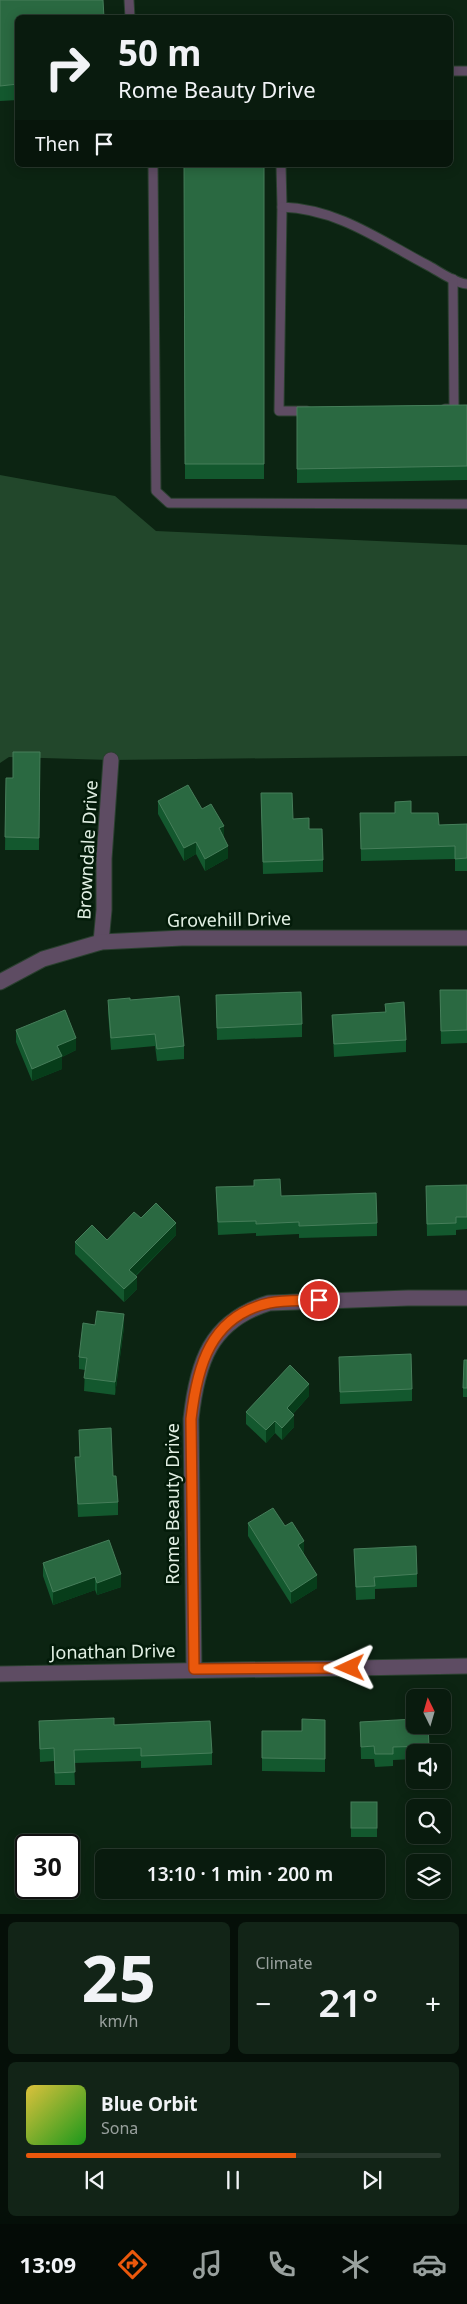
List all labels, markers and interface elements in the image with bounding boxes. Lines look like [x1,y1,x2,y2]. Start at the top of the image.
text: 50 m [118,29,201,76]
icon: right [35,35,100,100]
text: Rome Beauty Drive [118,74,316,104]
icon: arrive [90,130,118,158]
text: Then [35,131,80,157]
street label: Browndale Drive [71,780,103,920]
street label: Grovehill Drive [167,906,291,932]
pin [298,1279,340,1321]
icon: arrive [305,1286,333,1314]
street label: Rome Beauty Drive [160,1423,184,1585]
street label: Jonathan Drive [48,1638,176,1664]
position arrow [323,1641,375,1693]
north arrow [406,1689,451,1734]
map controls [406,1689,451,1899]
button: sound [406,1744,451,1789]
button: search [406,1799,451,1844]
speed limit sign: 30 [15,1834,80,1899]
button: layers [406,1854,451,1899]
text: 13:10 · 1 min · 200 m [147,1861,333,1887]
text: 25 [82,1933,156,2021]
text: Climate [256,1952,313,1974]
text: 21° [318,1976,378,2028]
text: − [256,1984,272,2022]
text: + [425,1984,441,2022]
text: km/h [99,2010,138,2032]
text: Blue Orbit [101,2091,197,2117]
text: Sona [101,2117,138,2139]
icon: previous [81,2166,109,2194]
icon: pause [219,2166,247,2194]
icon: next [358,2166,386,2194]
icon: directions [115,2247,150,2282]
icon: music [190,2247,225,2282]
icon: phone [264,2247,299,2282]
icon: climate [338,2247,373,2282]
icon: car [412,2247,447,2282]
text: 13:09 [20,2249,76,2279]

